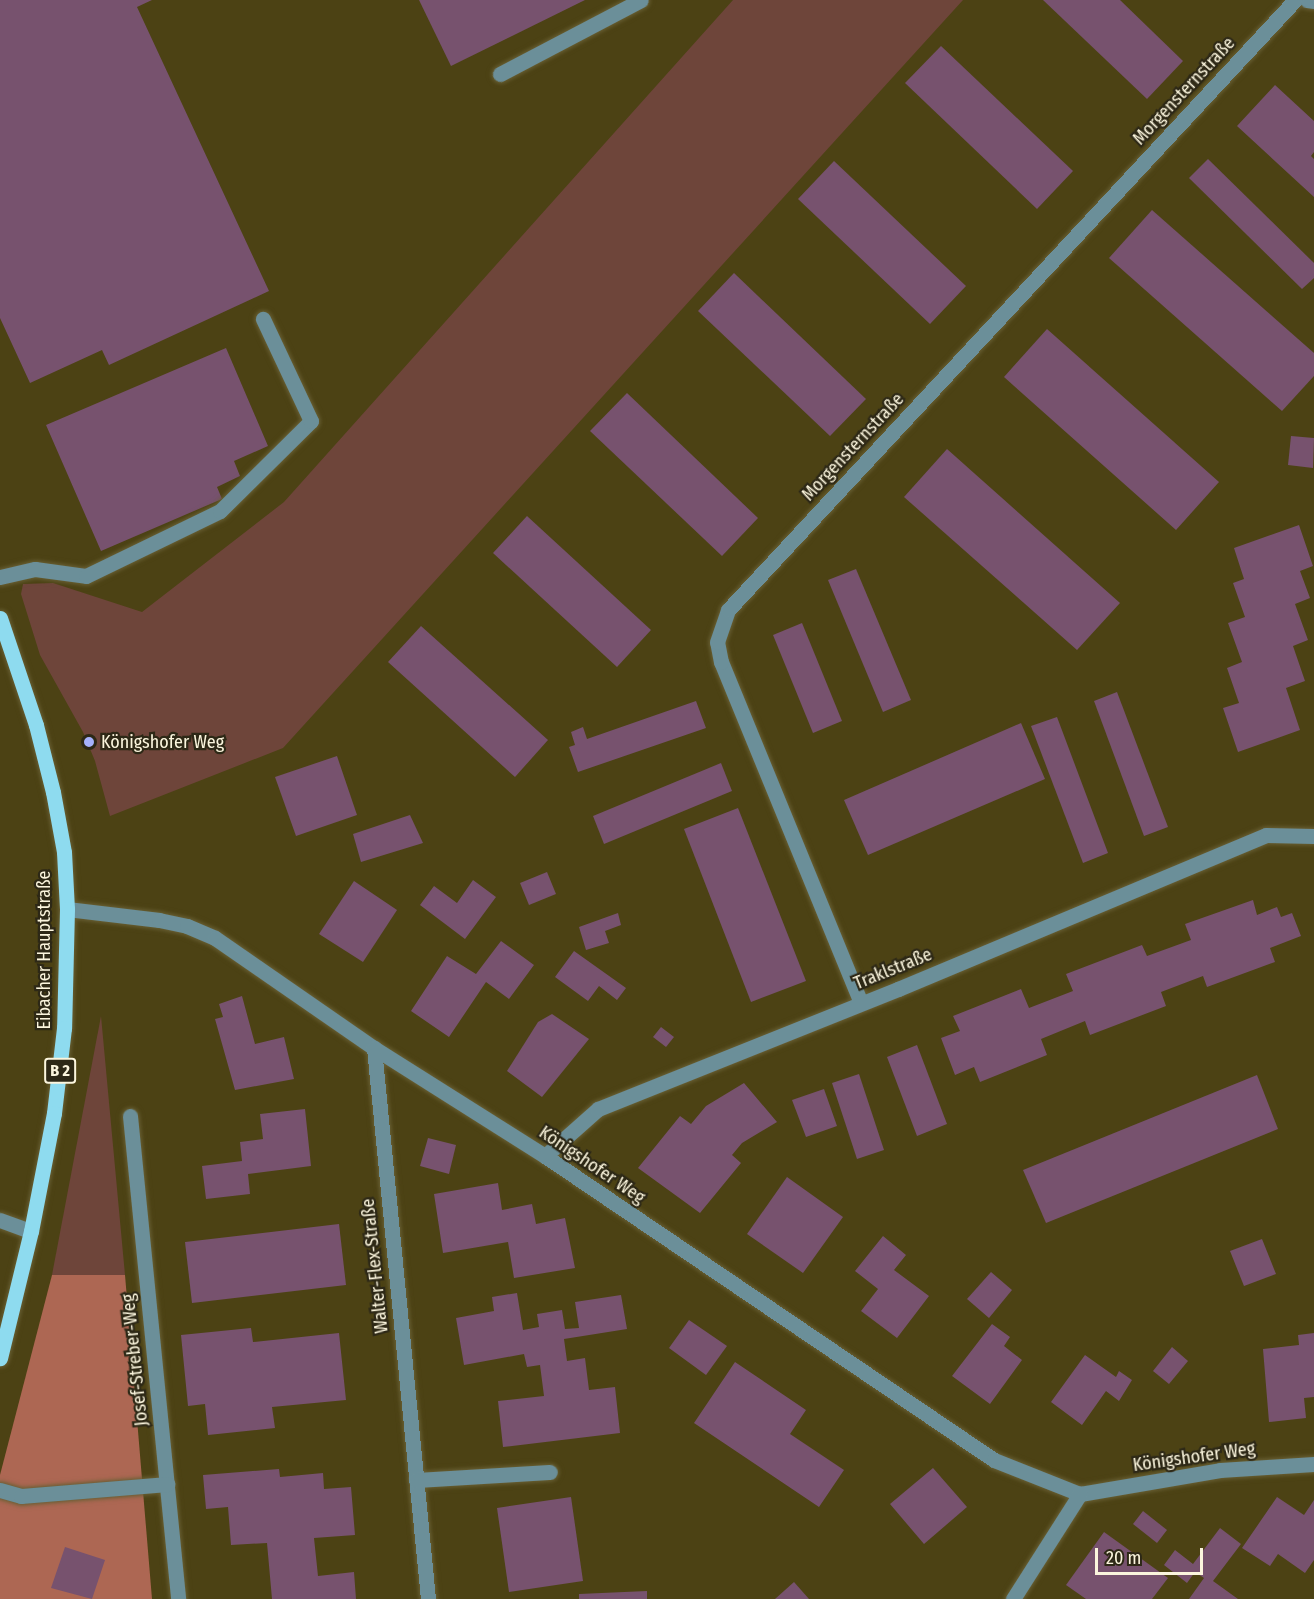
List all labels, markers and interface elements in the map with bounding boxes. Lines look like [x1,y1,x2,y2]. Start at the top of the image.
street label: Morgensternstraße [1129,33,1239,149]
street label: Morgensternstraße [798,389,908,505]
place label: Königshofer Weg [101,731,224,753]
marker: Königshofer Weg [82,735,96,749]
street label: Eibacher Hauptstraße [33,870,55,1030]
street label: Traklstraße [851,944,935,994]
road number: B 2 [44,1058,76,1084]
street label: Königshofer Weg [535,1122,649,1208]
street label: Walter-Flex-Straße [357,1198,393,1334]
street label: Josef-Streber-Weg [117,1293,153,1427]
street label: Königshofer Weg [1132,1438,1256,1476]
scale bar [1098,1536,1206,1574]
text: 20 m [1106,1547,1141,1569]

